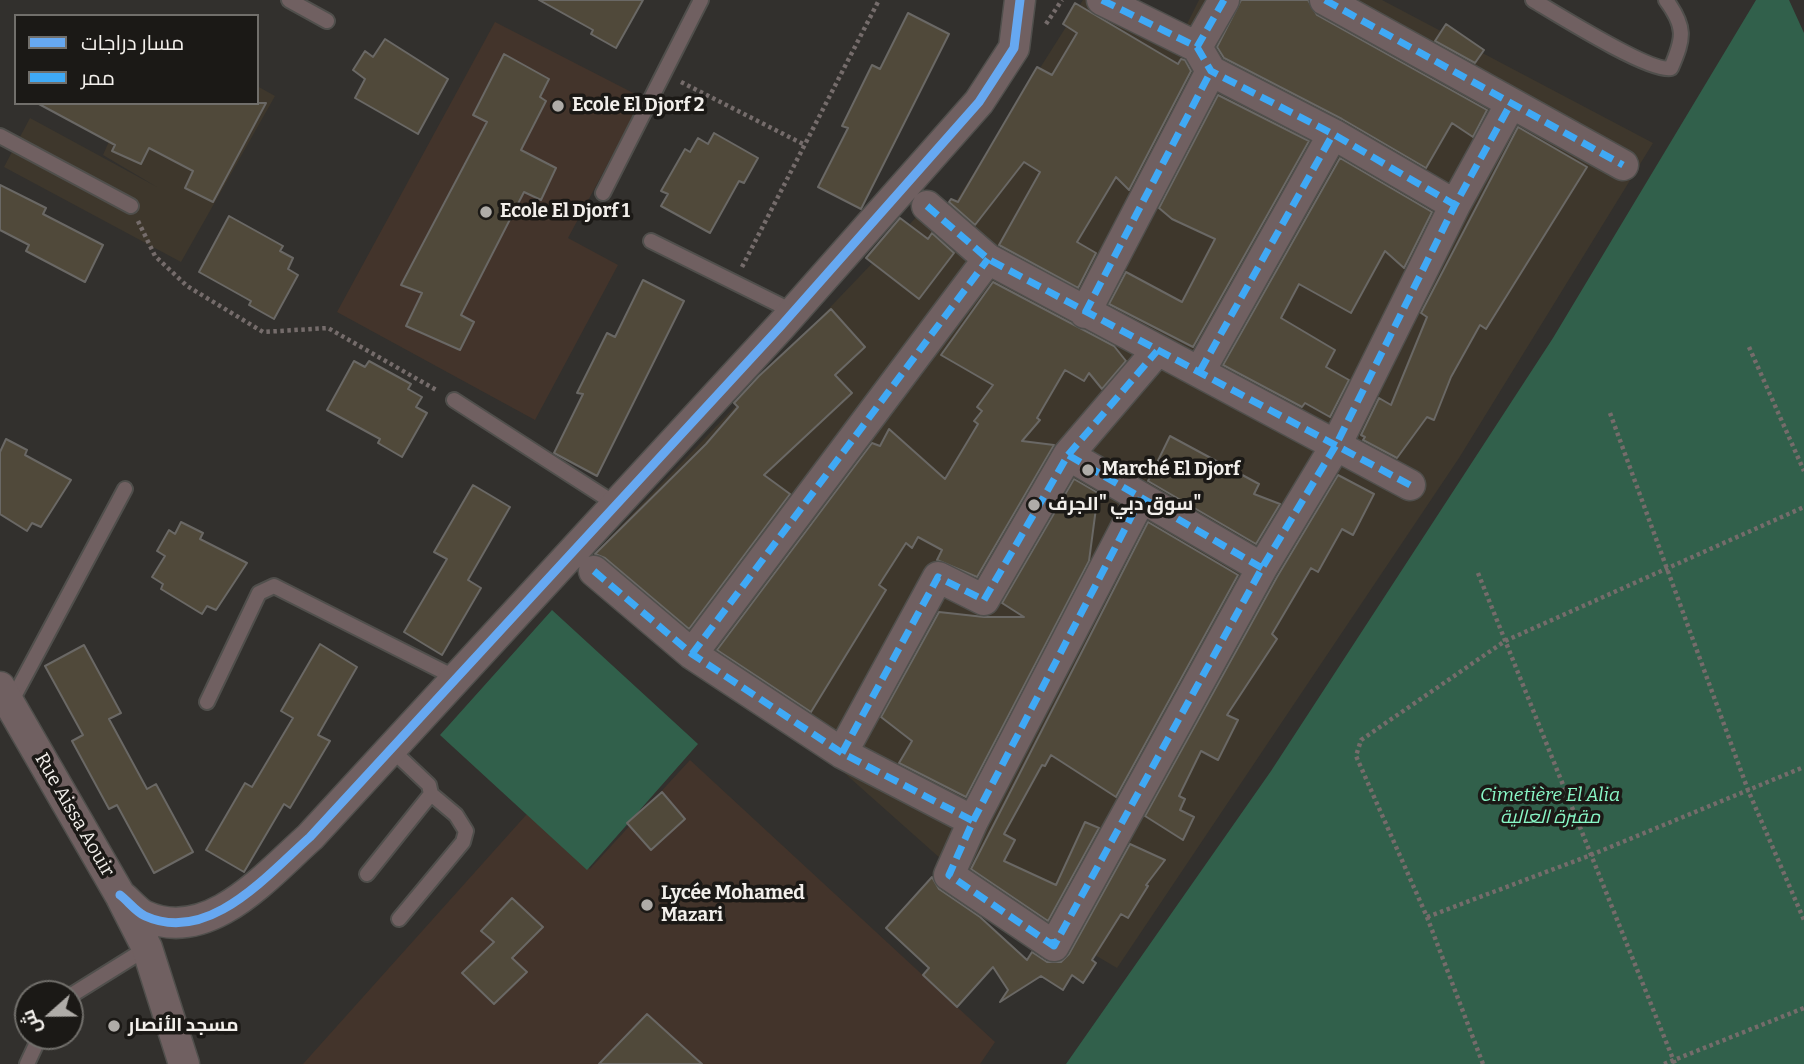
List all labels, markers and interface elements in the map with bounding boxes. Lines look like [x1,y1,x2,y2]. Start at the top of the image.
legend [14,14,259,105]
text: مسار دراجات [81,30,184,56]
text: ممر [81,65,115,91]
place label: Ecole El Djorf 2 [572,95,704,117]
marker: Ecole El Djorf 2 [550,98,566,114]
place label: Ecole El Djorf 1 [500,201,630,223]
marker: Ecole El Djorf 1 [478,204,494,220]
place label: Marché El Djorf [1102,459,1240,481]
marker: Marché El Djorf [1080,462,1096,478]
place label: سوق دبي "الجرف" [1048,494,1201,516]
marker: سوق دبي "الجرف" [1026,497,1042,513]
street label: Rue Aissa Aouir [29,749,119,881]
park label: Cimetière El Alia مقبرة العالية [1480,785,1620,829]
place label: Lycée Mohamed Mazari [661,883,805,927]
marker: Lycée Mohamed Mazari [639,897,655,913]
north arrow [14,980,84,1050]
text: ش [16,1006,46,1038]
place label: مسجد الأنصار [128,1015,239,1037]
marker: مسجد الأنصار [106,1018,122,1034]

